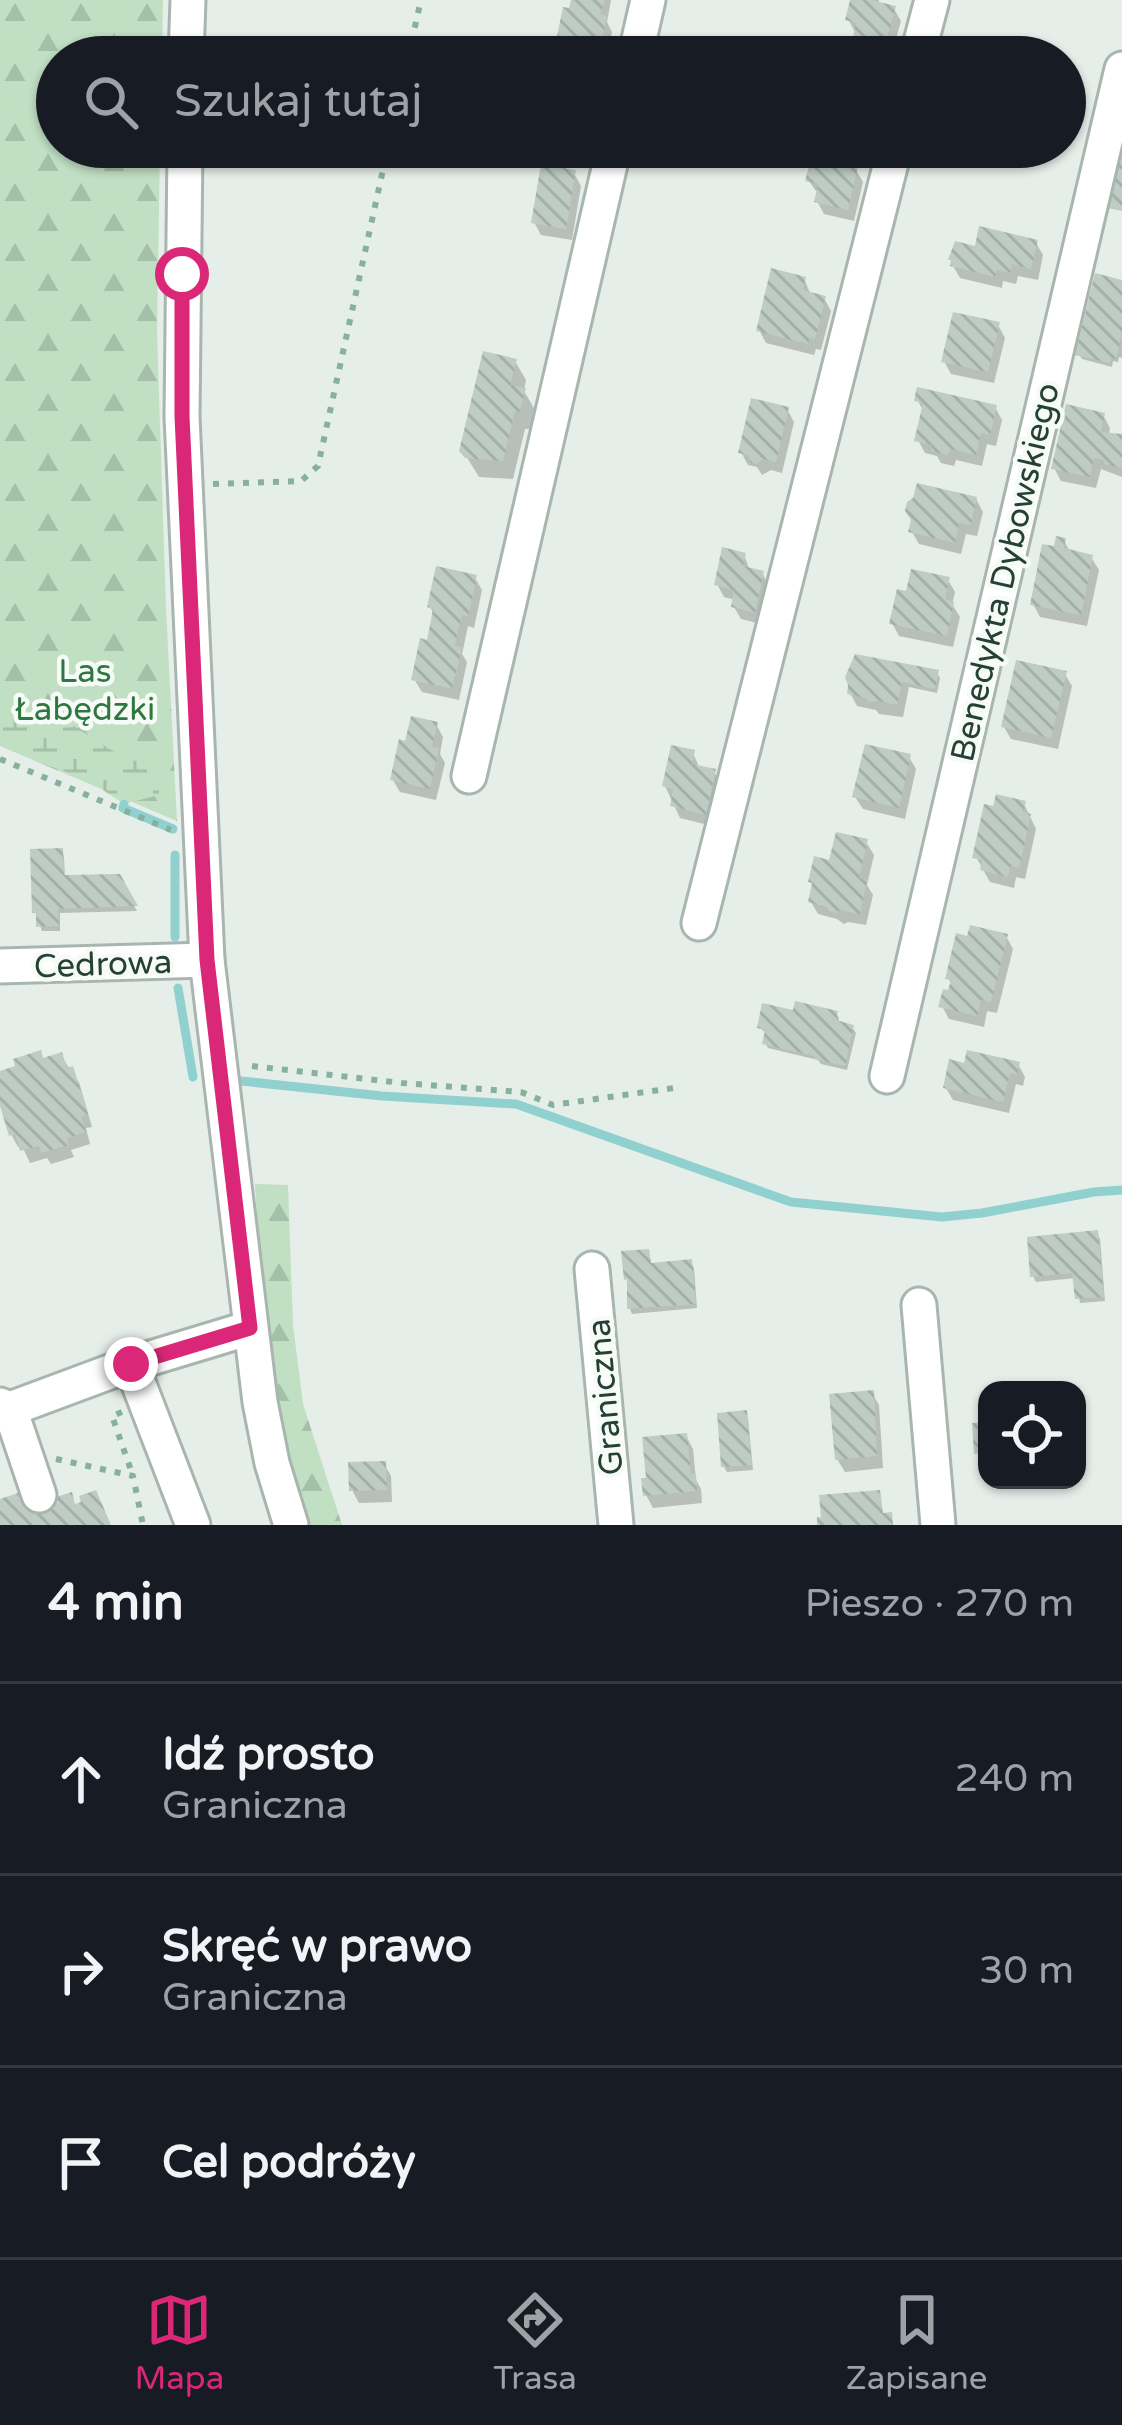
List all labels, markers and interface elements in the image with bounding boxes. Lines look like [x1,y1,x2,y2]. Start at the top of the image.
search box [36,36,1086,168]
icon: search [78,69,144,135]
text: Szukaj tutaj [174,75,423,129]
route start [155,247,209,301]
street label: Benedykta Dybowskiego [943,379,1068,765]
park label: Las Łabędzki [15,652,155,729]
street label: Cedrowa [33,943,173,986]
street label: Graniczna [579,1317,632,1477]
route end [104,1337,158,1391]
map controls [978,1381,1086,1489]
button: locate [978,1381,1086,1489]
text: 4 min [48,1572,184,1634]
text: Pieszo · 270 m [805,1580,1074,1627]
text: Idź prosto [162,1728,375,1782]
icon: ahead [48,1746,114,1812]
text: 240 m [955,1755,1074,1802]
text: Graniczna [162,1782,348,1829]
text: Skręć w prawo [162,1920,472,1974]
icon: right [48,1938,114,2004]
text: 30 m [979,1947,1074,1994]
text: Graniczna [162,1974,348,2021]
icon: arrive [48,2130,114,2196]
text: Cel podróży [162,2136,416,2190]
tab: Mapa [134,2287,224,2398]
tab: Trasa [493,2287,577,2398]
tab: Zapisane [846,2287,988,2398]

